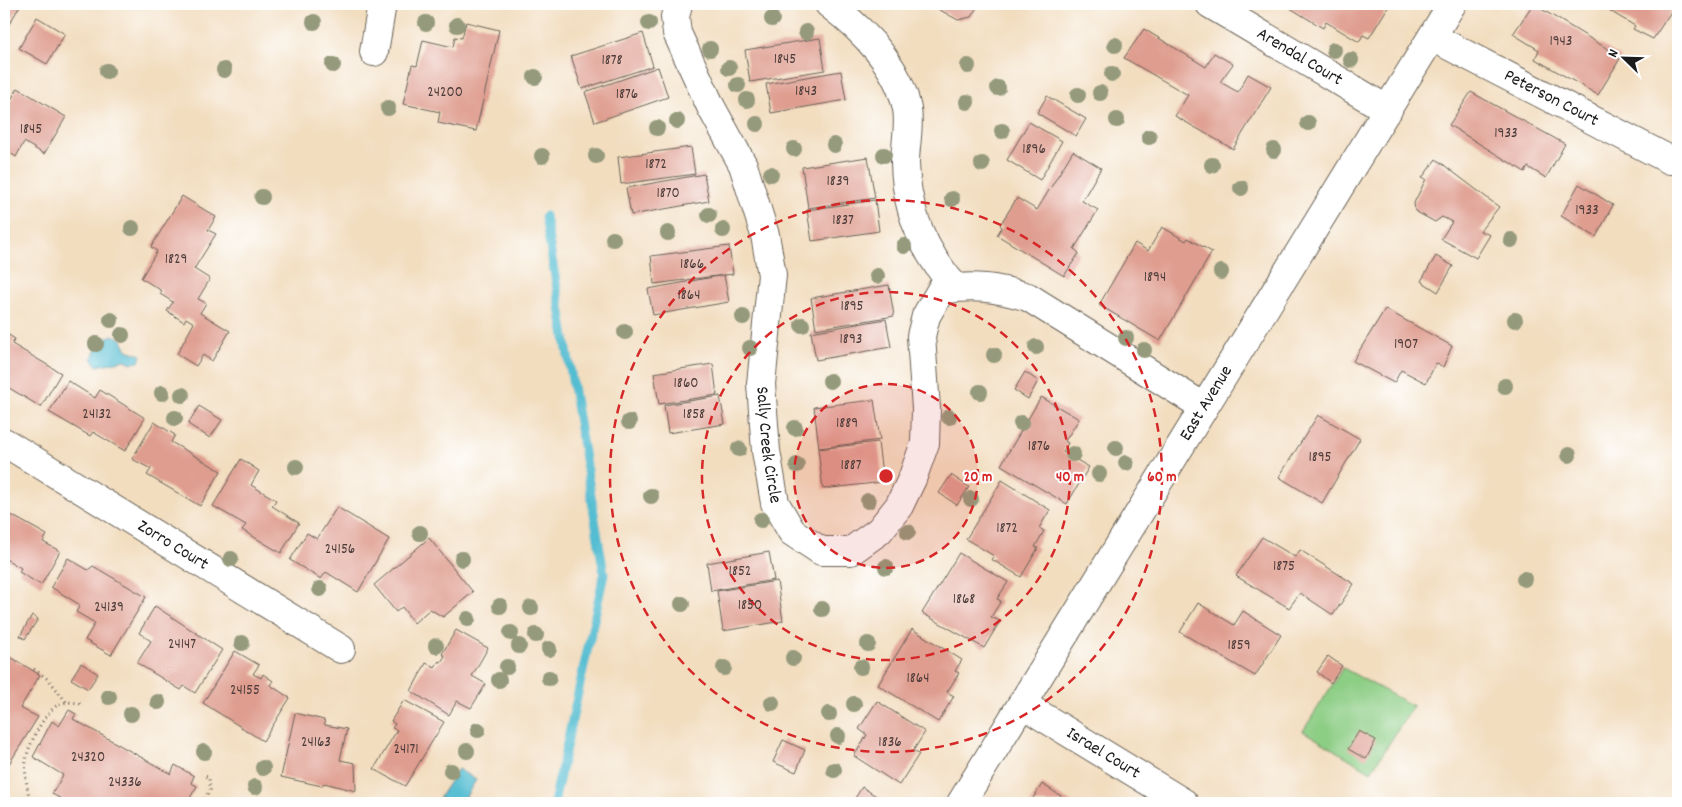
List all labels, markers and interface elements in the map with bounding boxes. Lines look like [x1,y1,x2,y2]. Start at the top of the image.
street label: Arendal Court [1252,22,1347,93]
house number: 1943 [1549,31,1573,53]
north arrow [1600,32,1650,82]
text: N [1603,47,1624,61]
house number: 1845 [774,49,796,71]
house number: 1878 [601,50,623,72]
street label: Peterson Court [1499,64,1603,134]
house number: 1843 [795,81,817,103]
house number: 24200 [427,82,463,104]
house number: 1876 [616,84,638,106]
house number: 1845 [20,119,42,141]
house number: 1933 [1494,123,1518,145]
house number: 1896 [1022,139,1046,161]
house number: 1872 [645,154,667,176]
house number: 1839 [827,171,849,193]
house number: 1870 [656,183,680,205]
house number: 1933 [1575,200,1599,222]
house number: 1837 [832,210,854,232]
house number: 1829 [165,249,187,271]
house number: 1866 [680,254,704,276]
house number: 1894 [1144,267,1166,289]
house number: 1864 [678,285,700,307]
house number: 1895 [840,296,864,318]
house number: 1893 [840,329,862,351]
house number: 1907 [1394,334,1418,356]
street label: East Avenue [1174,361,1239,446]
house number: 1860 [674,373,698,395]
street label: Sally Creek Circle [749,386,787,505]
house number: 24132 [82,404,112,426]
house number: 1858 [683,404,705,426]
house number: 1889 [836,413,858,435]
house number: 1876 [1028,436,1050,458]
house number: 1895 [1308,447,1332,469]
house number: 1887 [840,455,862,477]
centre of rings [877,467,895,485]
text: 20 m [964,467,992,489]
text: 40 m [1056,467,1084,489]
text: 60 m [1147,467,1177,489]
street label: Zorro Court [132,514,213,577]
house number: 1872 [996,518,1018,540]
house number: 24156 [325,539,355,561]
house number: 1875 [1273,556,1295,578]
house number: 1852 [729,561,751,583]
house number: 1868 [953,589,975,611]
house number: 1850 [738,595,762,617]
house number: 24139 [94,597,124,619]
house number: 24147 [168,634,196,656]
house number: 1859 [1227,635,1251,657]
house number: 1864 [907,668,929,690]
house number: 24155 [230,680,260,702]
street label: Israel Court [1061,721,1145,786]
house number: 24163 [301,732,331,754]
house number: 1836 [878,732,902,754]
house number: 24171 [393,739,419,761]
house number: 24320 [71,747,105,769]
house number: 24336 [108,772,142,794]

